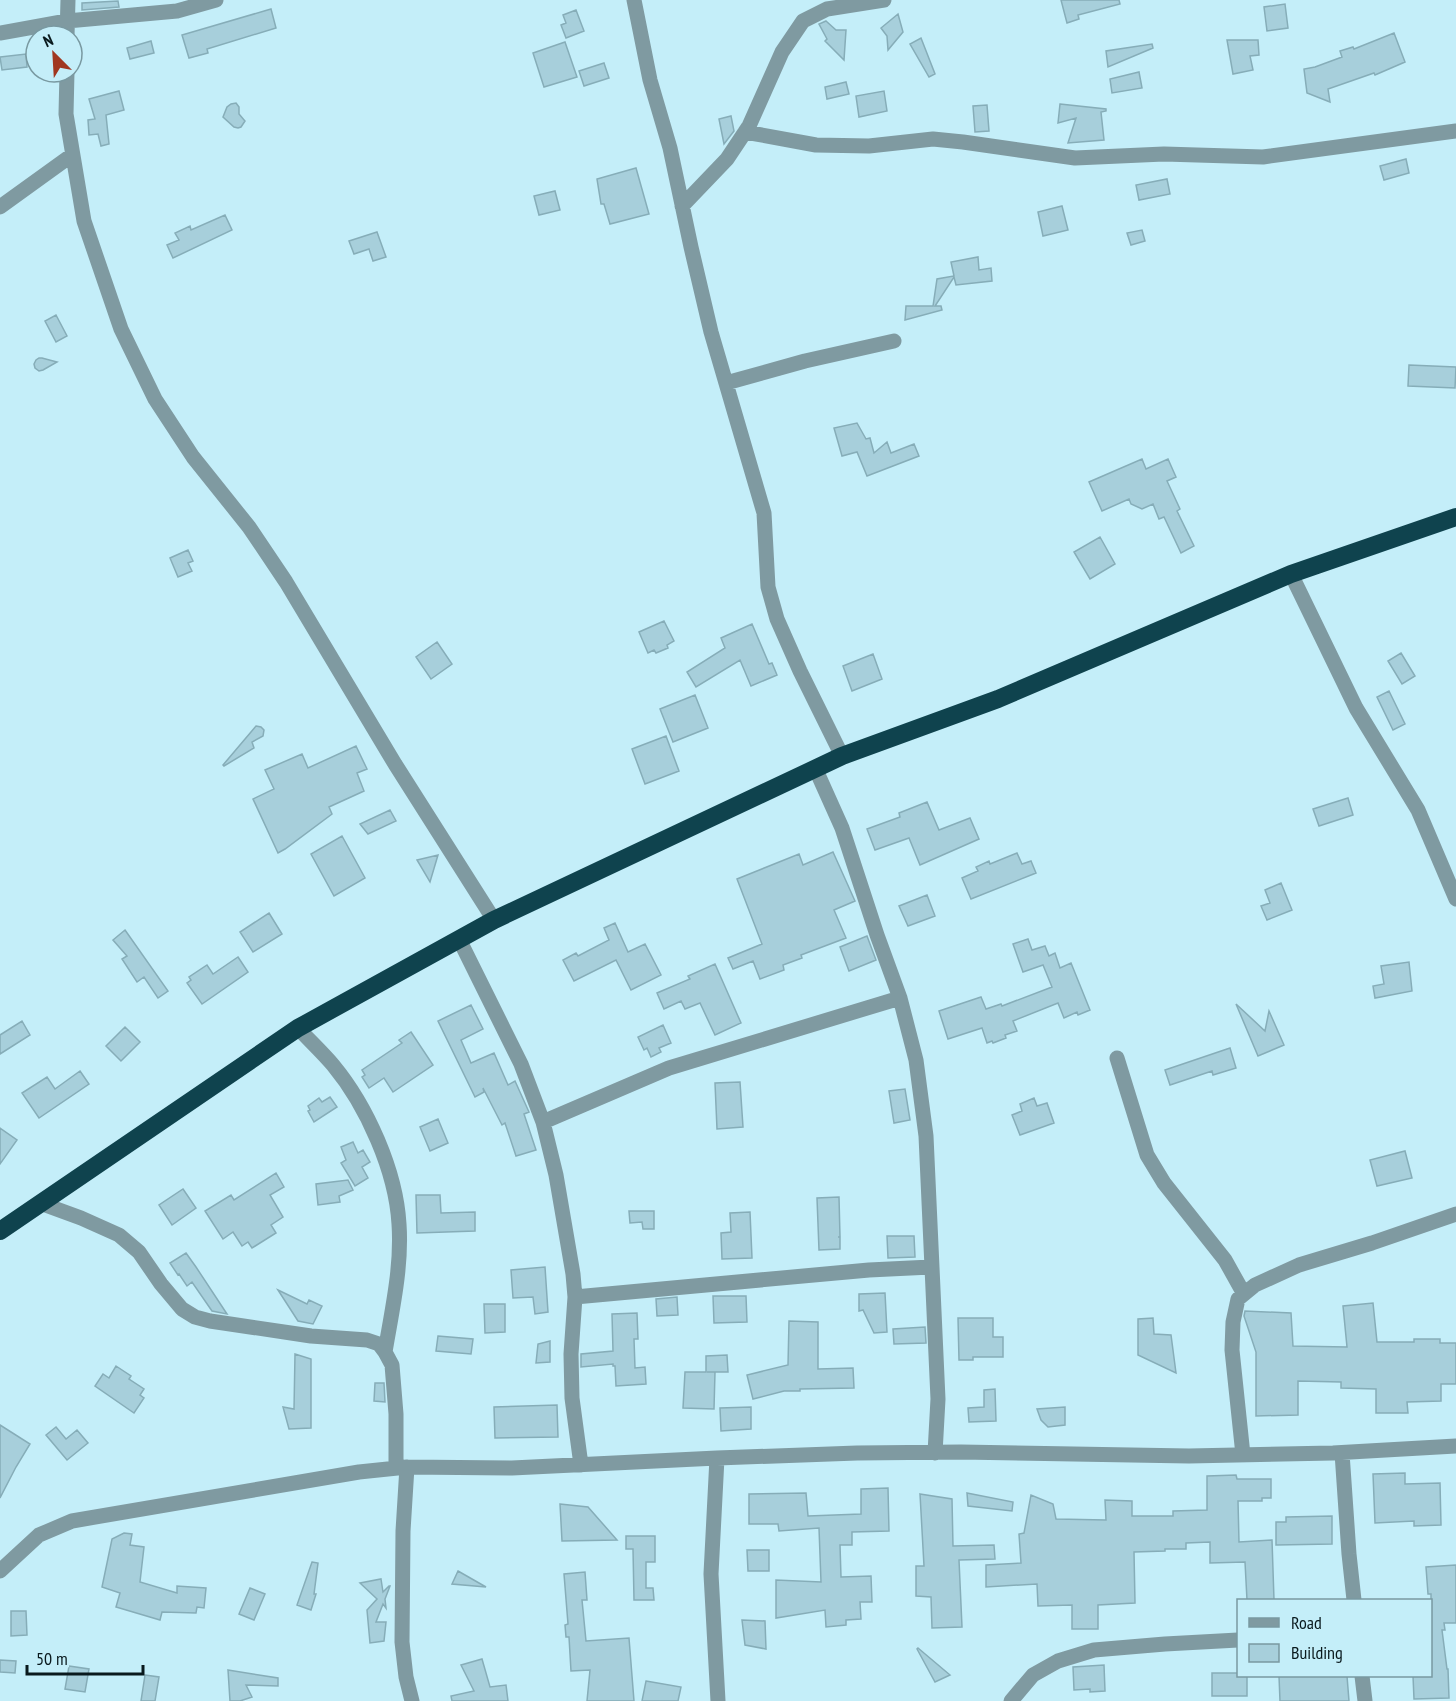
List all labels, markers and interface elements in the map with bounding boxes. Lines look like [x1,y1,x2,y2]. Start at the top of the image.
north arrow [24,24,84,84]
text: N [40,29,56,51]
legend [1237,1599,1432,1677]
text: Road [1291,1611,1322,1634]
scale bar [27,1638,142,1676]
text: Building [1291,1641,1343,1664]
text: 50 m [36,1647,68,1670]

